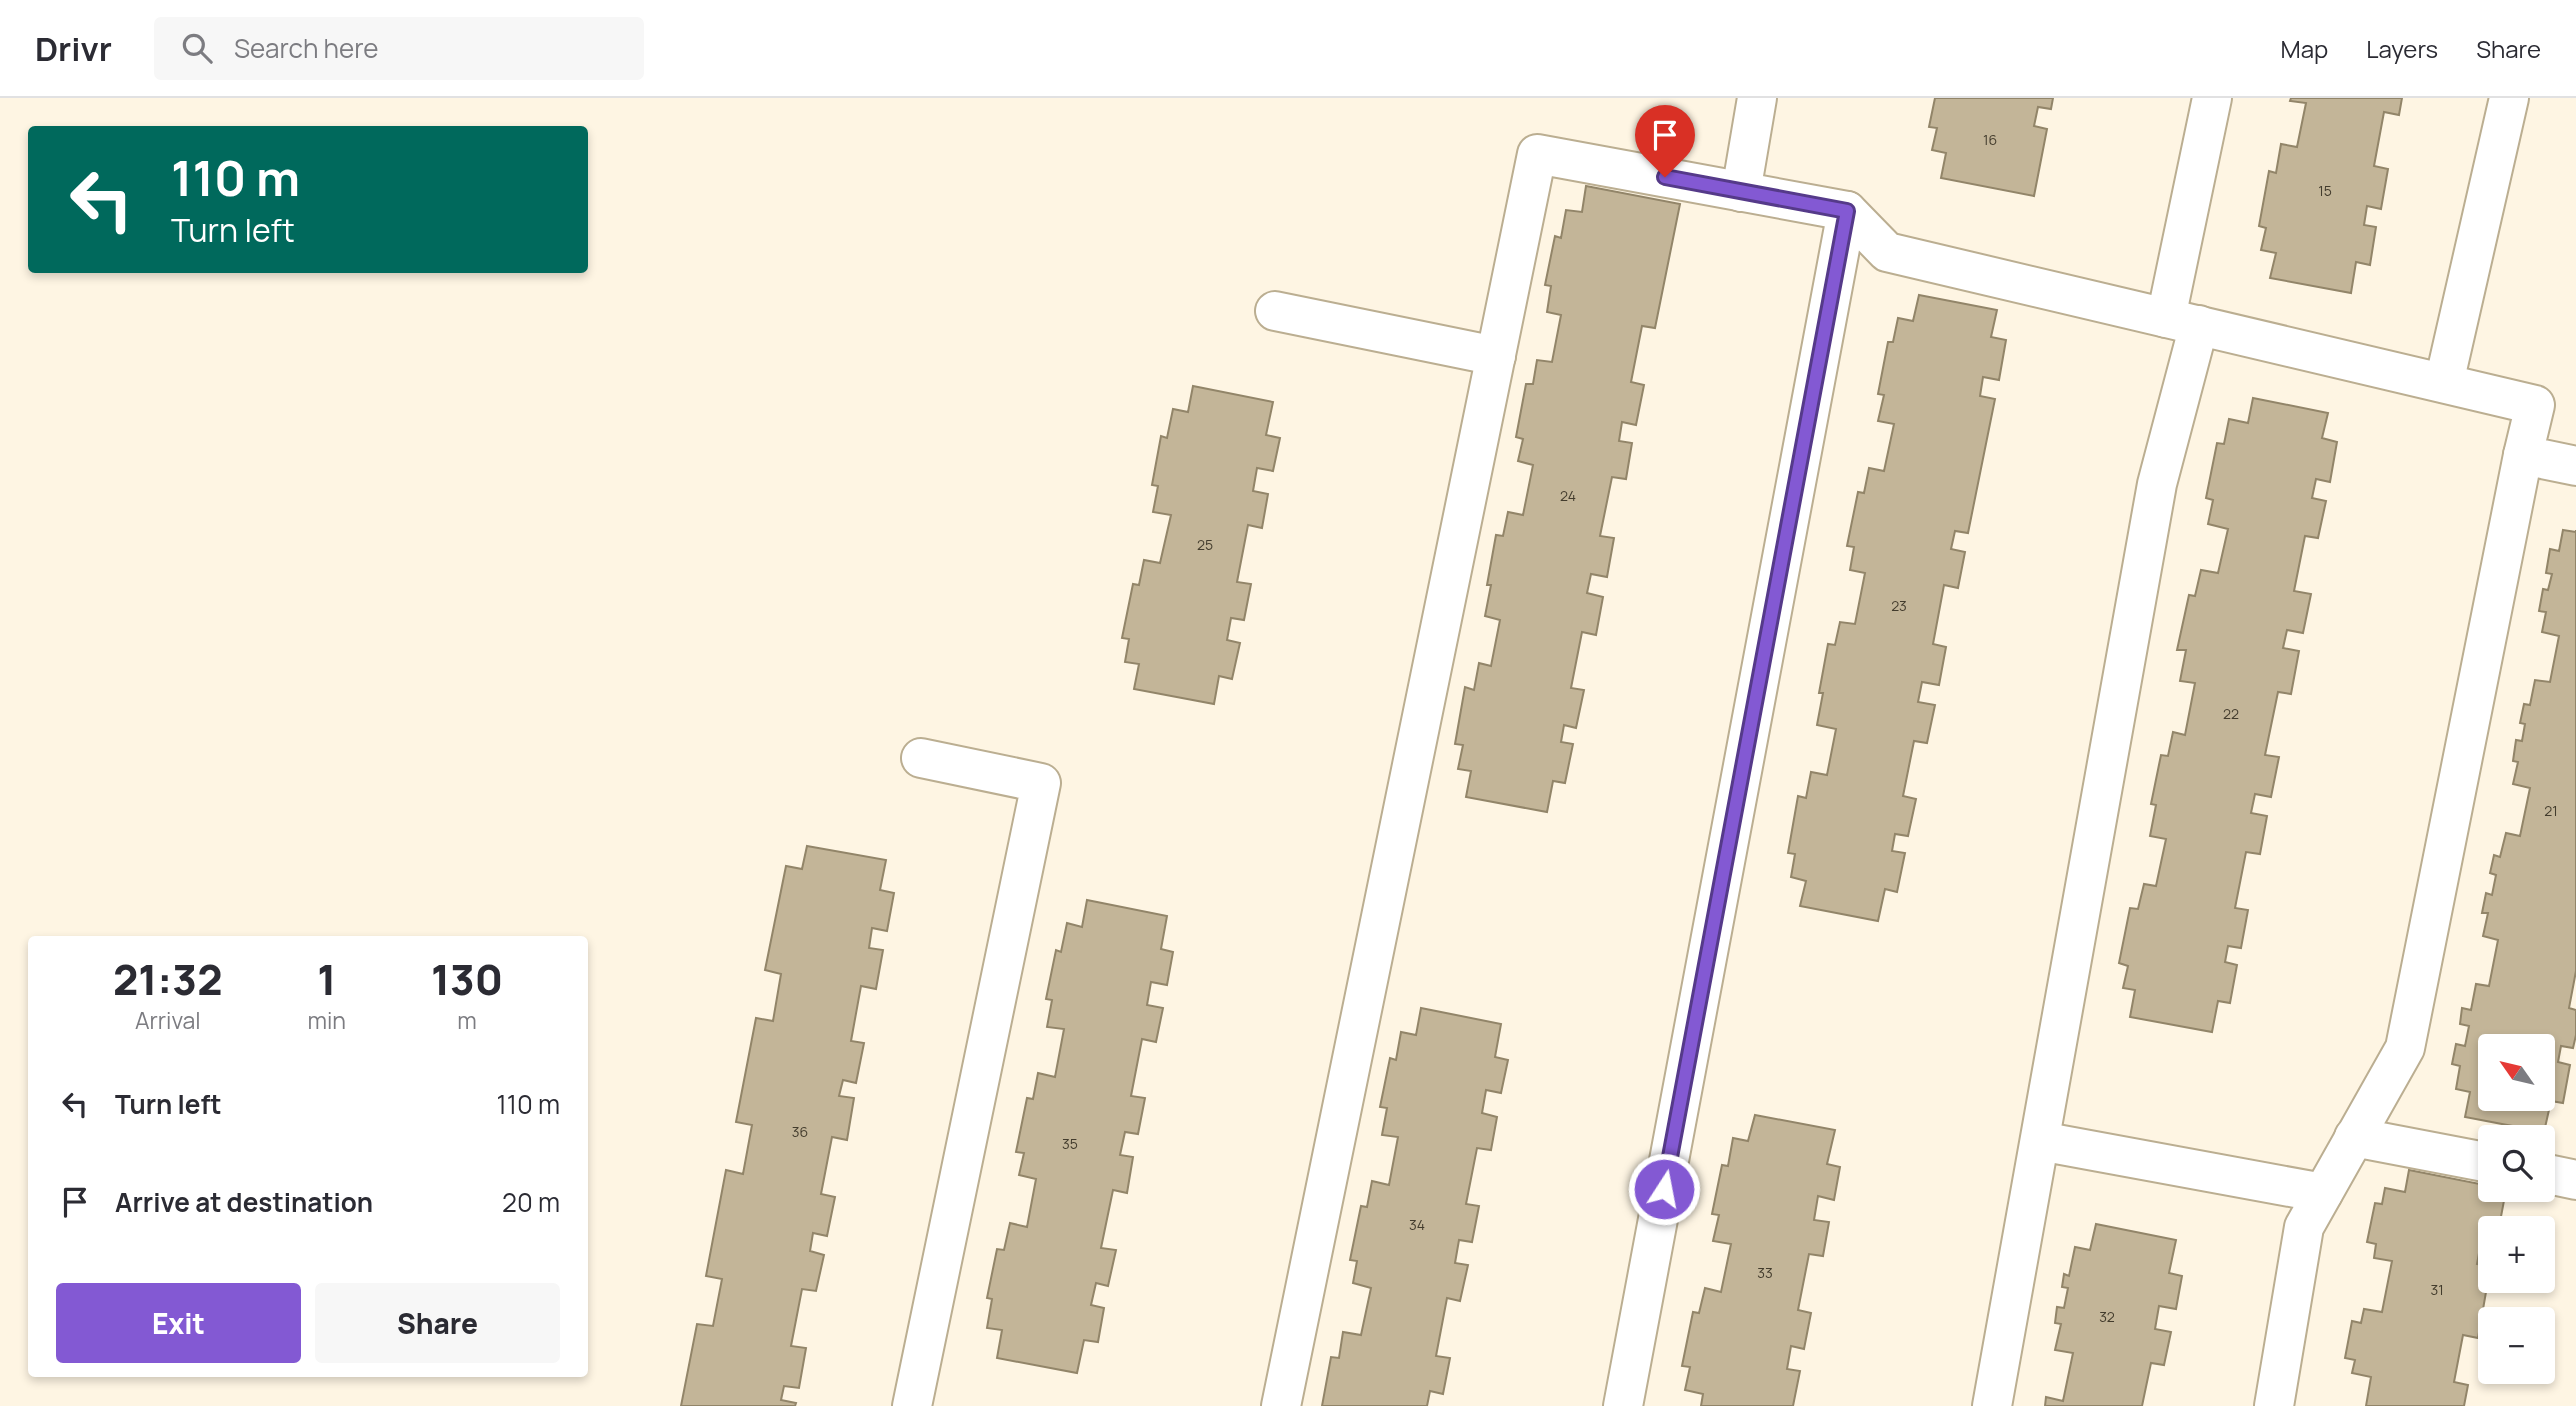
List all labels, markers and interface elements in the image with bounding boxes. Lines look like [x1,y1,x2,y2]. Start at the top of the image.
search box [154,17,644,80]
text: Drivr [35,26,112,71]
icon: search [178,29,216,67]
text: Search here [234,30,378,66]
text: Map [2281,32,2328,65]
text: Layers [2366,32,2438,65]
text: Share [2476,32,2541,65]
pin [1635,105,1695,177]
icon: arrive [1646,116,1684,154]
house number: 16 [1983,130,1997,149]
text: 110 m [171,144,300,211]
icon: left [56,154,147,245]
house number: 15 [2318,181,2332,200]
text: Turn left [171,208,295,252]
house number: 24 [1560,486,1576,505]
house number: 25 [1197,535,1213,554]
house number: 23 [1891,596,1907,615]
house number: 22 [2223,704,2239,723]
house number: 21 [2544,801,2558,820]
text: 21:32 [113,950,223,1008]
text: 1 [317,950,336,1008]
text: 130 [431,950,503,1008]
text: Arrival [135,1004,201,1036]
text: min [307,1004,346,1036]
text: m [457,1004,477,1036]
north arrow [2478,1034,2555,1111]
map controls [2478,1034,2555,1384]
icon: left [56,1085,94,1123]
text: Turn left [115,1086,222,1122]
text: 110 m [497,1086,560,1122]
house number: 36 [792,1122,808,1141]
button: search [2478,1125,2555,1202]
house number: 35 [1062,1134,1078,1153]
position arrow [1627,1152,1701,1226]
icon: arrive [56,1183,94,1221]
text: Arrive at destination [115,1184,373,1220]
text: 20 m [502,1184,560,1220]
house number: 34 [1409,1215,1425,1234]
button: + [2478,1216,2555,1293]
house number: 33 [1757,1263,1773,1282]
house number: 31 [2430,1280,2444,1299]
button: Exit [56,1283,301,1363]
button: Share [315,1283,560,1363]
house number: 32 [2099,1307,2115,1326]
button: − [2478,1307,2555,1384]

